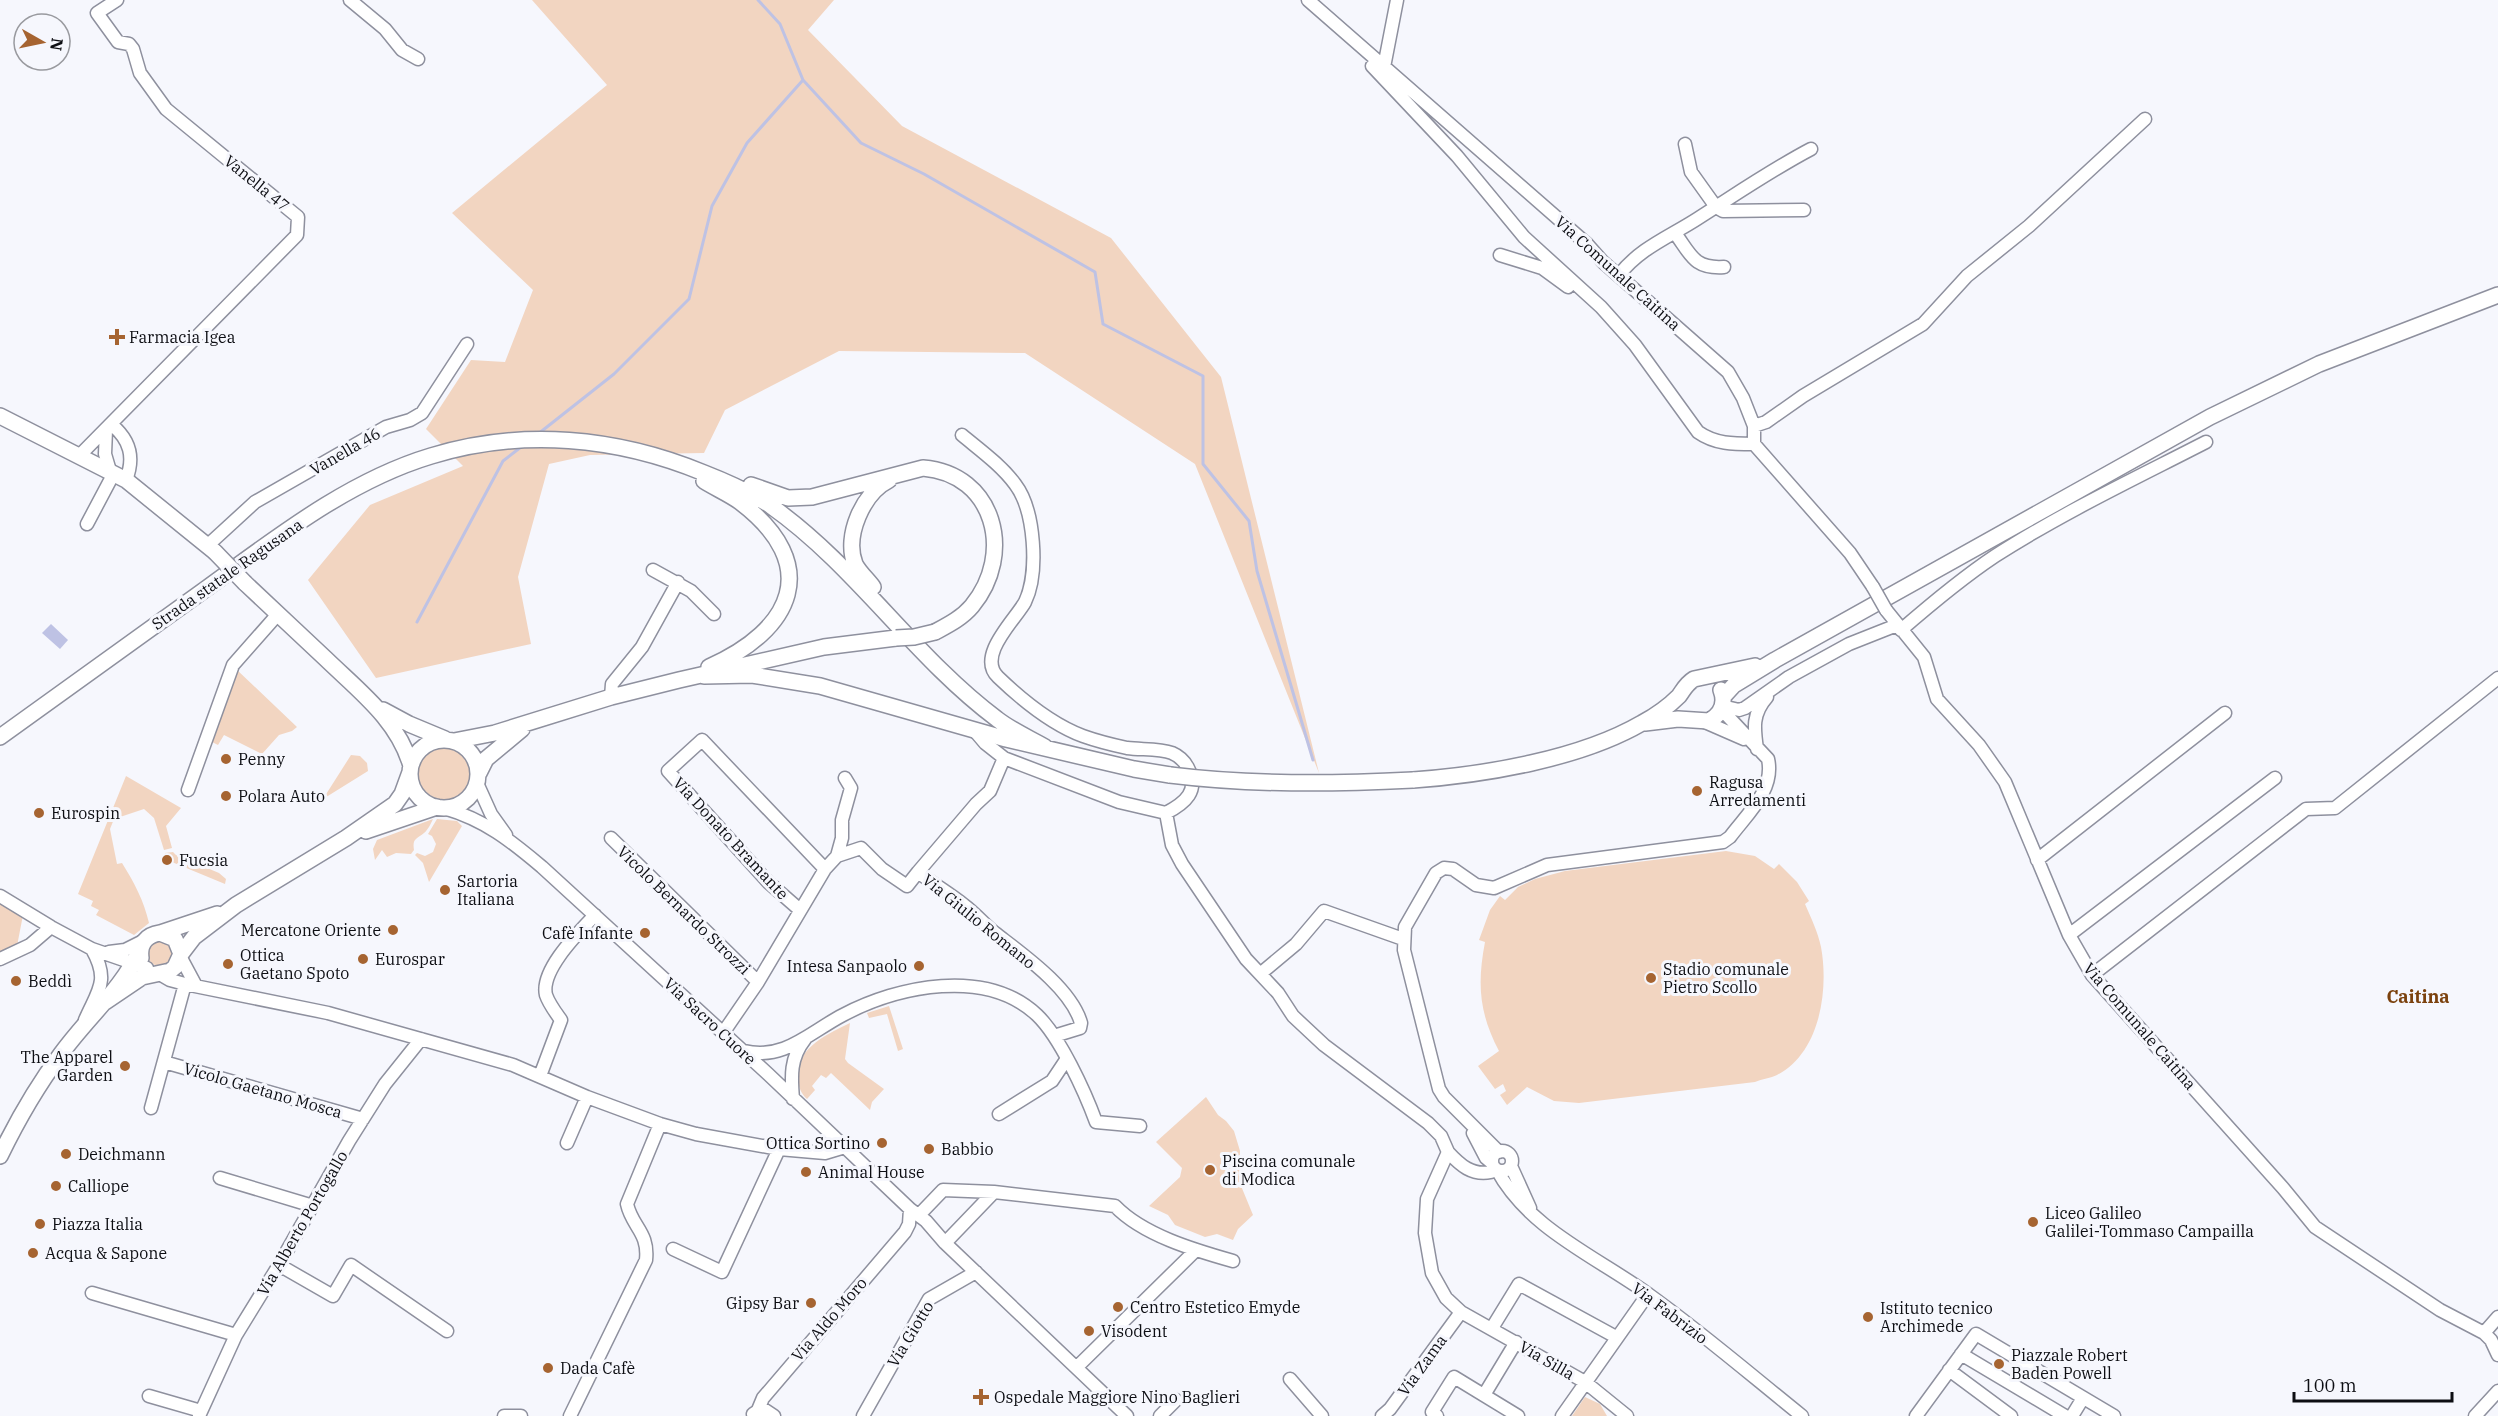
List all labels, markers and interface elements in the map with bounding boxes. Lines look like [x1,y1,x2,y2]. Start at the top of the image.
north arrow [12,12,72,72]
text: N [46,37,68,52]
street label: Vanella 47 [220,151,294,215]
street label: Via Comunale Caitina [1551,211,1685,335]
place label: Farmacia Igea [129,327,236,347]
marker: Farmacia Igea [110,330,124,344]
street label: Vanella 46 [306,423,384,479]
street label: Strada statale Ragusana [148,514,307,634]
place label: Penny [238,749,285,769]
marker: Penny [219,752,233,766]
place label: Ragusa Arredamenti [1709,772,1806,810]
street label: Via Donato Bramante [669,773,793,903]
marker: Ragusa Arredamenti [1690,784,1704,798]
place label: Polara Auto [238,786,325,806]
marker: Polara Auto [219,789,233,803]
place label: Eurospin [51,803,120,823]
marker: Eurospin [32,806,46,820]
street label: Vicolo Bernardo Strozzi [613,841,755,979]
place label: Fucsia [179,850,229,870]
marker: Fucsia [160,853,174,867]
street label: Via Giulio Romano [918,869,1040,973]
place label: Sartoria Italiana [457,871,518,909]
marker: Sartoria Italiana [438,883,452,897]
place label: Mercatone Oriente [241,920,381,940]
marker: Mercatone Oriente [386,923,400,937]
place label: Cafè Infante [542,923,633,943]
marker: Cafè Infante [638,926,652,940]
place label: Ottica Gaetano Spoto [240,945,349,983]
place label: Eurospar [375,949,445,969]
marker: Eurospar [356,952,370,966]
place label: Intesa Sanpaolo [787,956,907,976]
marker: Ottica Gaetano Spoto [221,957,235,971]
street label: Via Comunale Caitina [2079,958,2201,1094]
marker: Intesa Sanpaolo [912,959,926,973]
place label: Stadio comunale Pietro Scollo [1663,959,1789,997]
place label: Beddì [28,971,72,991]
marker: Stadio comunale Pietro Scollo [1644,971,1658,985]
street label: Via Sacro Cuore [660,973,760,1069]
marker: Beddì [9,974,23,988]
district label: Caitina [2386,985,2450,1008]
place label: The Apparel Garden [21,1047,113,1085]
street label: Vicolo Gaetano Mosca [181,1058,345,1122]
marker: The Apparel Garden [118,1059,132,1073]
place label: Ottica Sortino [766,1133,870,1153]
marker: Ottica Sortino [875,1136,889,1150]
place label: Babbio [941,1139,994,1159]
marker: Babbio [922,1142,936,1156]
place label: Deichmann [78,1144,166,1164]
marker: Deichmann [59,1147,73,1161]
street label: Via Alberto Portogallo [252,1147,352,1299]
place label: Piscina comunale di Modica [1222,1151,1355,1189]
place label: Animal House [818,1162,925,1182]
marker: Piscina comunale di Modica [1203,1163,1217,1177]
marker: Animal House [799,1165,813,1179]
place label: Calliope [68,1176,129,1196]
marker: Calliope [49,1179,63,1193]
place label: Liceo Galileo Galilei-Tommaso Campailla [2045,1203,2254,1241]
place label: Piazza Italia [52,1214,143,1234]
marker: Liceo Galileo Galilei-Tommaso Campailla [2026,1215,2040,1229]
marker: Piazza Italia [33,1217,47,1231]
place label: Acqua & Sapone [45,1243,167,1263]
marker: Acqua & Sapone [26,1246,40,1260]
street label: Via Aldo Moro [787,1273,871,1365]
street label: Via Fabrizio [1628,1278,1712,1348]
place label: Gipsy Bar [726,1293,799,1313]
marker: Gipsy Bar [804,1296,818,1310]
street label: Via Giotto [882,1297,938,1371]
place label: Centro Estetico Emyde [1130,1297,1300,1317]
place label: Istituto tecnico Archimede [1880,1298,1993,1336]
marker: Centro Estetico Emyde [1111,1300,1125,1314]
marker: Istituto tecnico Archimede [1861,1310,1875,1324]
place label: Visodent [1101,1321,1168,1341]
marker: Visodent [1082,1324,1096,1338]
street label: Via Zama [1393,1330,1451,1399]
street label: Via Silla [1516,1336,1578,1384]
place label: Piazzale Robert Baden Powell [2011,1345,2128,1383]
marker: Piazzale Robert Baden Powell [1992,1357,2006,1371]
place label: Dada Cafè [560,1358,635,1378]
marker: Dada Cafè [541,1361,555,1375]
scale bar [2294,1365,2452,1403]
text: 100 m [2303,1374,2357,1397]
place label: Ospedale Maggiore Nino Baglieri [994,1387,1240,1407]
marker: Ospedale Maggiore Nino Baglieri [972,1388,990,1406]

